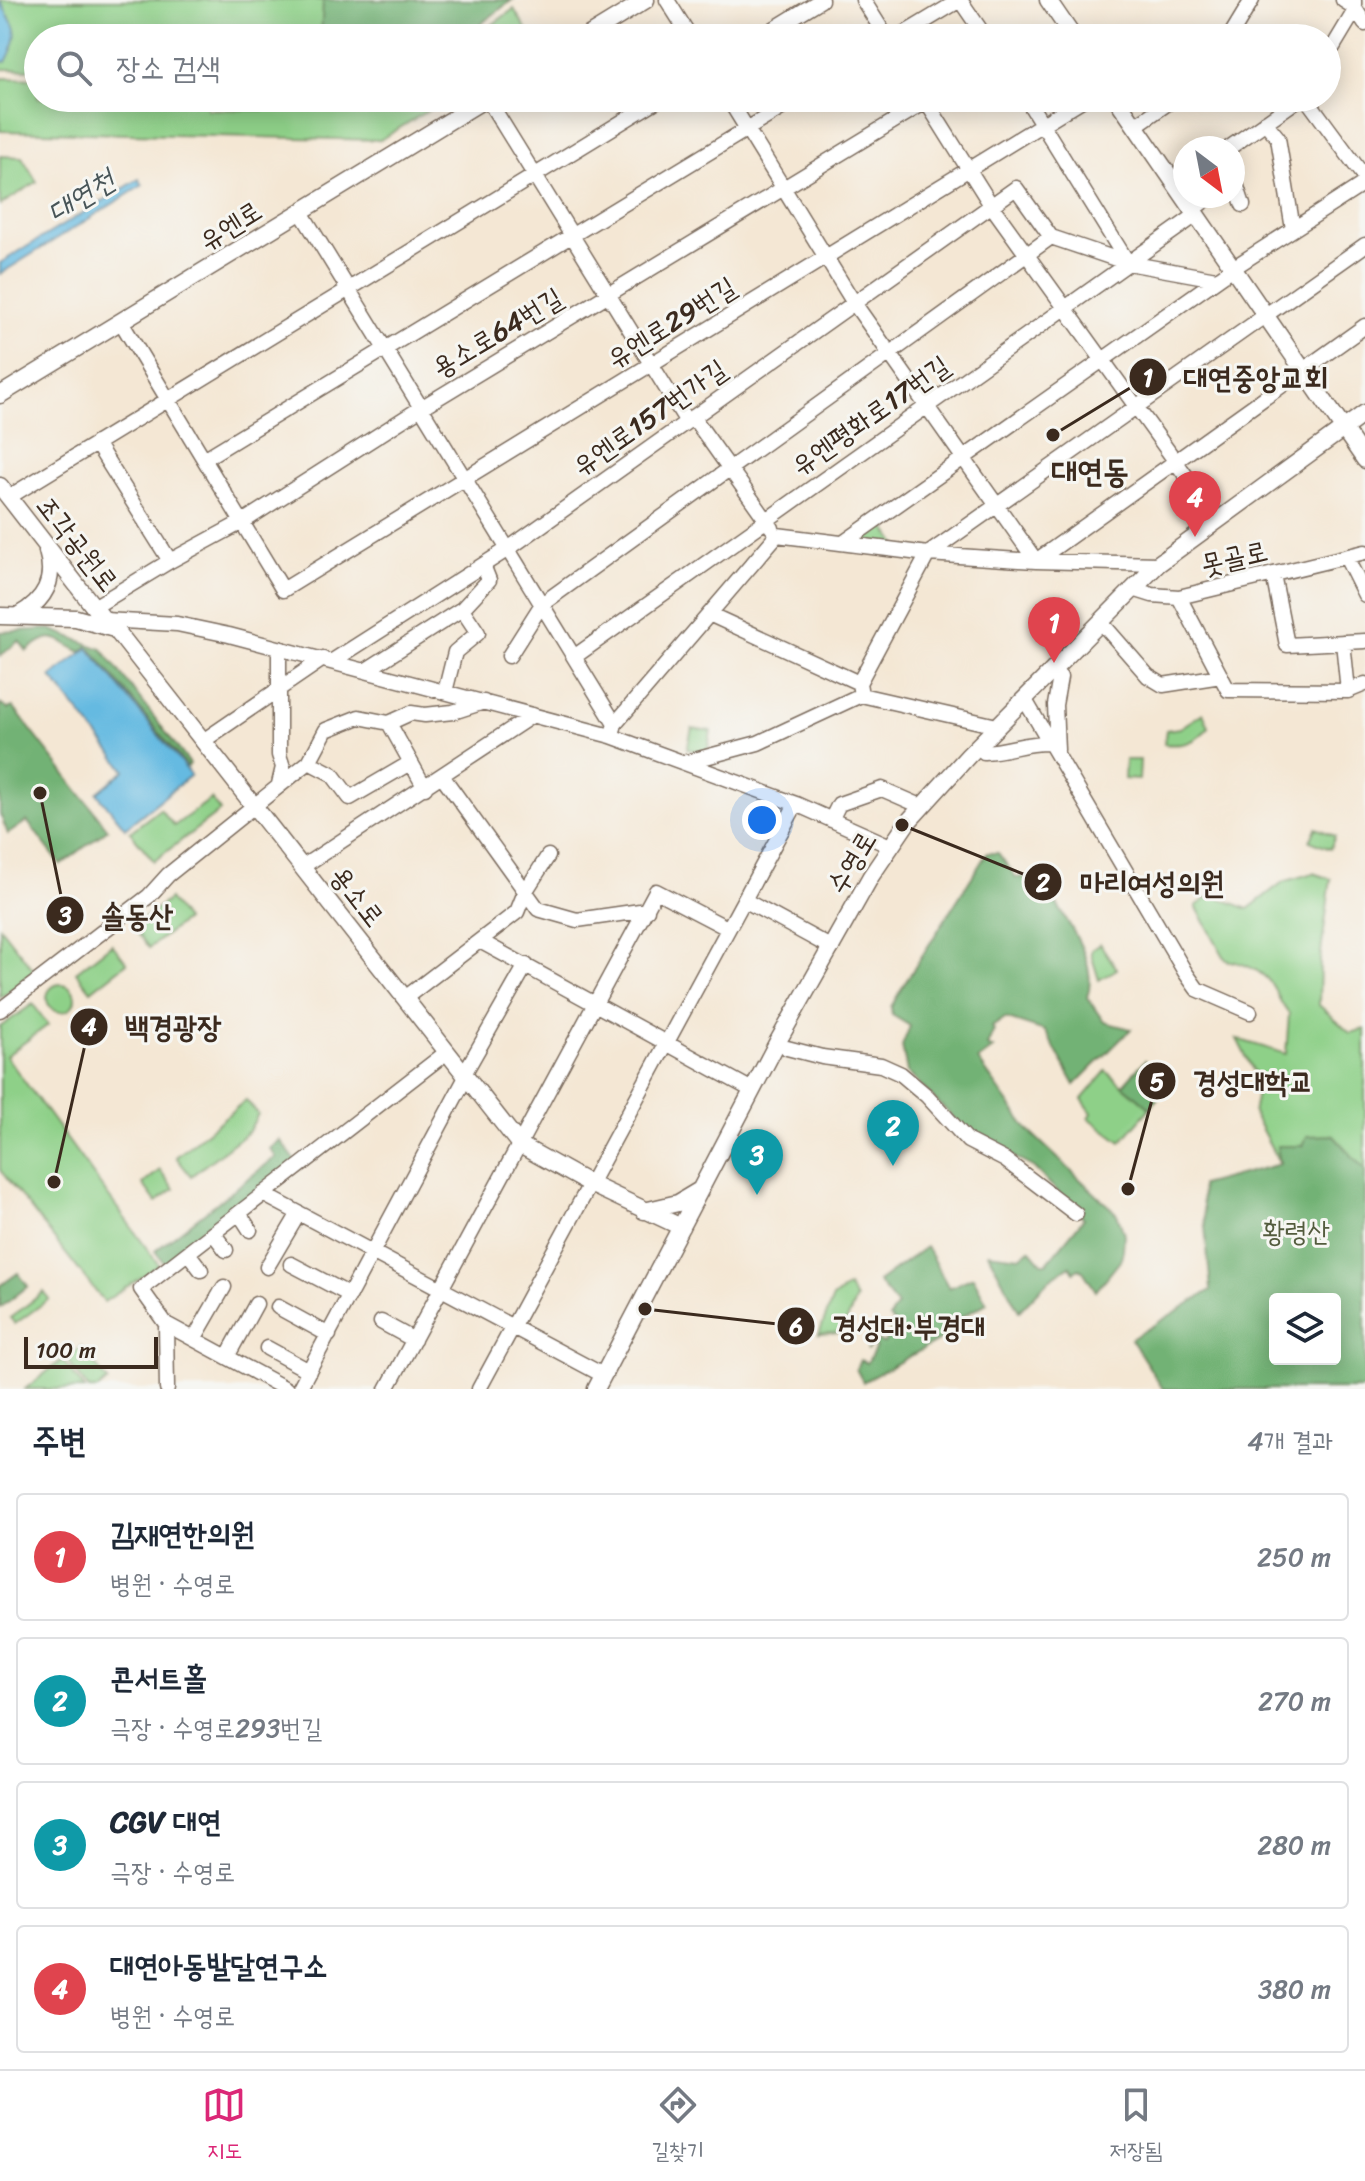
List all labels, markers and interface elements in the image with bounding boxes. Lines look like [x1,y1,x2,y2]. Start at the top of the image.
search box [24,24,1341,112]
text: 장소 검색 [116,41,220,95]
icon: search [52,46,96,90]
north arrow [1173,136,1245,208]
water label: 대연천 [36,152,128,238]
street label: 유엔로 [189,187,272,264]
street label: 유엔로29번길 [596,263,746,382]
street label: 용소로64번길 [422,274,572,391]
street label: 유엔평화로17번길 [780,342,960,489]
street label: 유엔로157번가길 [561,346,737,489]
callout: 대연중앙교회 [1128,350,1345,404]
text: 대연중앙교회 [1184,351,1328,405]
text: 1 [1143,357,1153,399]
district label: 대연동 [1051,443,1129,500]
pin: 4 [1169,471,1221,537]
street label: 조각공원로 [24,484,132,603]
street label: 못골로 [1196,526,1273,589]
pin: 1 [1028,597,1080,663]
your location [742,800,782,840]
street label: 수영로 [813,821,890,904]
street label: 용소로 [317,855,398,938]
callout: 마리여성의원 [1023,855,1240,909]
text: 마리여성의원 [1080,856,1224,910]
text: 2 [1035,862,1050,904]
callout: 솔동산 [45,888,190,942]
text: 솔동산 [101,889,174,943]
text: 3 [57,895,72,937]
callout: 백경광장 [69,1000,237,1054]
text: 백경광장 [125,1000,221,1054]
text: 4 [82,1006,97,1048]
callout: 경성대학교 [1137,1054,1329,1108]
text: 경성대학교 [1193,1055,1313,1109]
text: 5 [1150,1061,1165,1103]
pin: 2 [867,1100,919,1166]
pin: 3 [731,1129,783,1195]
park label: 황령산 [1262,1207,1330,1256]
map controls [1269,1293,1341,1365]
button: layers [1269,1293,1341,1365]
callout: 경성대·부경대 [776,1299,1001,1353]
text: 경성대·부경대 [833,1300,985,1354]
text: 6 [788,1306,803,1348]
text: 100 m [36,1331,96,1370]
scale bar [24,1333,158,1369]
text: 주변 [32,1411,87,1471]
text: 4개 결과 [1247,1418,1333,1464]
text: 김재연한의원 [110,1507,255,1561]
text: 1 [54,1534,66,1580]
text: 250 m [1257,1534,1331,1580]
text: 병원 · 수영로 [110,1561,235,1607]
text: 콘서트홀 [110,1651,207,1705]
text: 2 [52,1678,68,1724]
text: 270 m [1258,1678,1331,1724]
text: 극장 · 수영로293번길 [110,1705,322,1751]
text: CGV 대연 [110,1795,221,1849]
text: 3 [53,1822,67,1868]
text: 280 m [1257,1822,1331,1868]
text: 극장 · 수영로 [110,1849,235,1895]
text: 대연아동발달연구소 [110,1939,327,1993]
text: 4 [52,1966,68,2012]
text: 380 m [1258,1966,1331,2012]
text: 병원 · 수영로 [110,1993,235,2039]
tab: 지도 [202,2083,246,2170]
tab: 길찾기 [651,2083,704,2170]
tab: 저장됨 [1109,2083,1163,2170]

